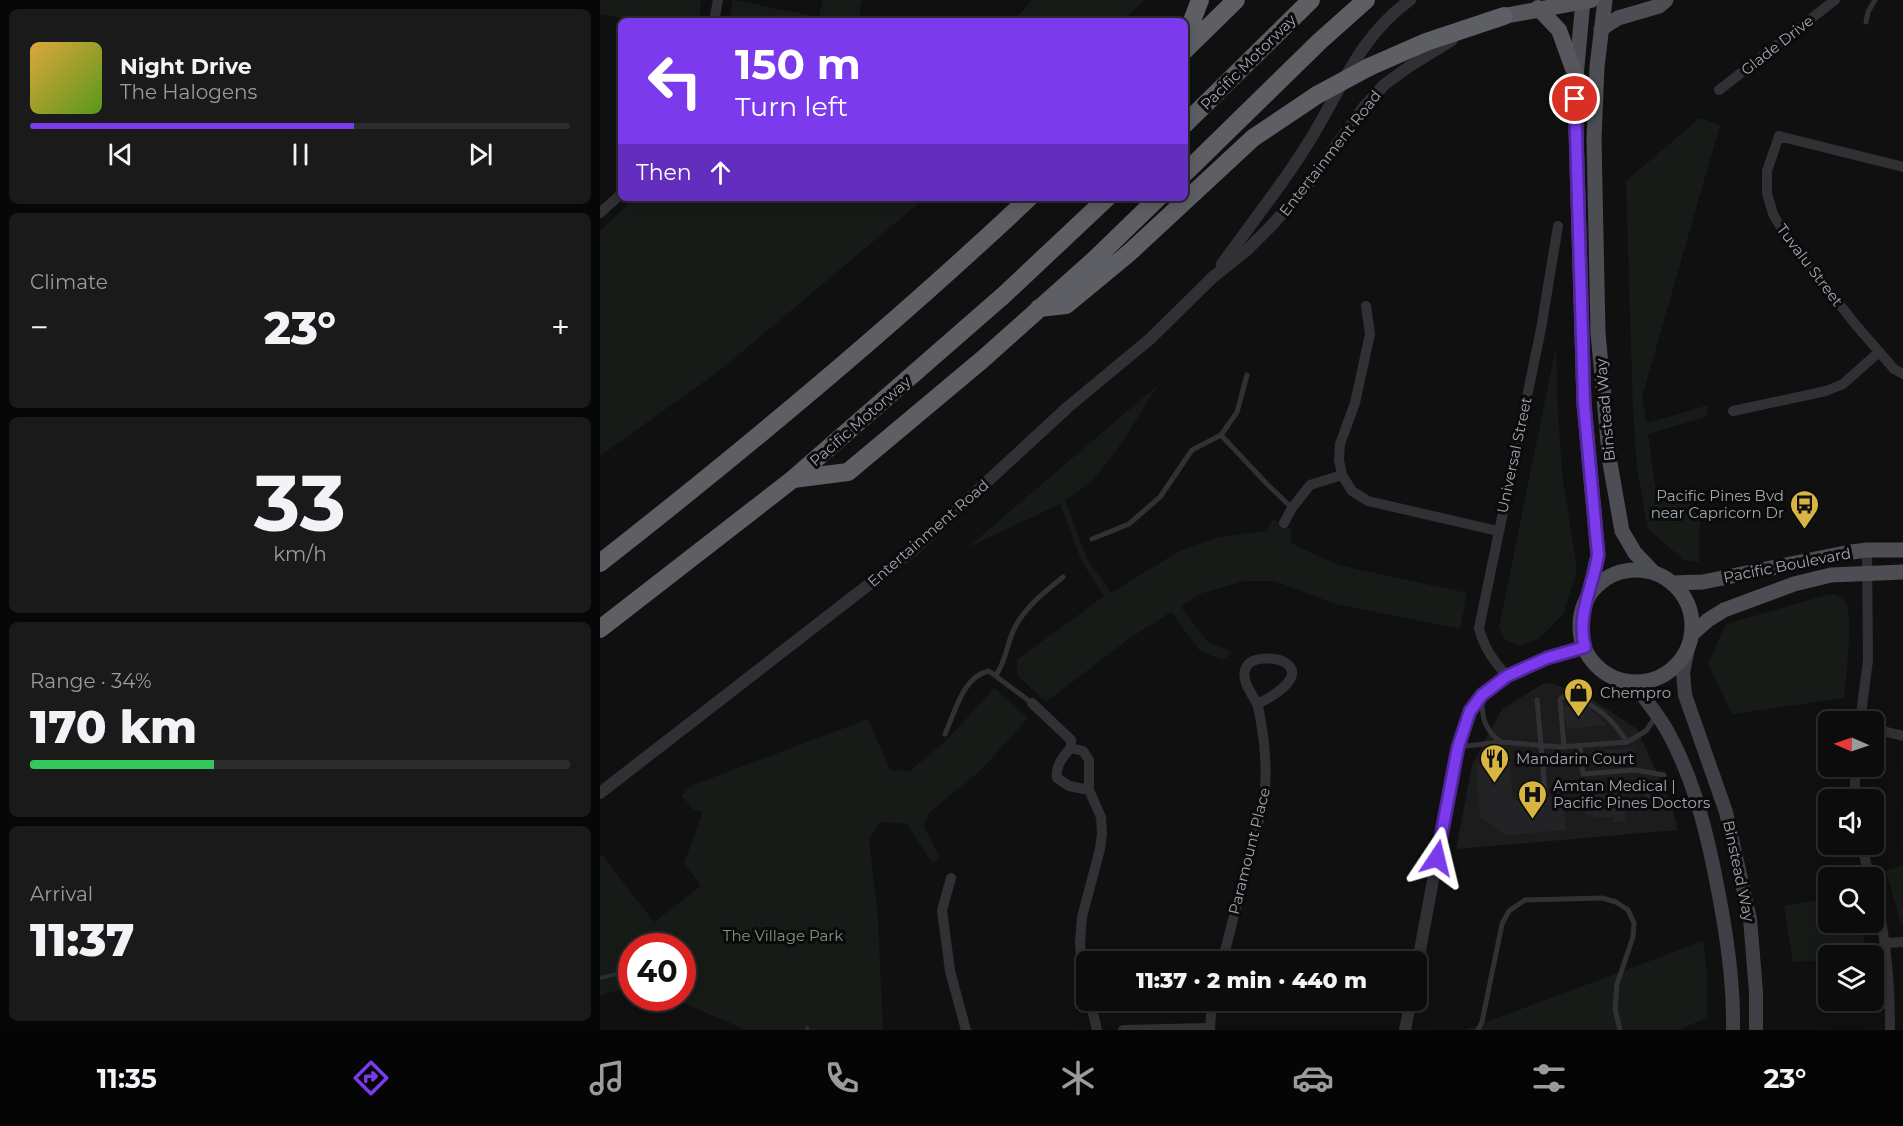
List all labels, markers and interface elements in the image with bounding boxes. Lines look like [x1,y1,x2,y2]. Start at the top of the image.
street label: Pacific Motorway [1196,9,1301,114]
street label: Glade Drive [1737,11,1817,79]
text: 150 m [735,38,861,90]
icon: left [636,42,714,120]
text: Night Drive [120,53,252,80]
pin [1549,73,1600,124]
text: The Halogens [120,80,257,104]
icon: arrive [1558,82,1591,115]
street label: Entertainment Road [1275,86,1385,220]
text: Turn left [735,90,848,123]
icon: previous [104,138,137,171]
icon: pause [284,138,317,171]
icon: next [464,138,497,171]
icon: ahead [704,156,737,189]
text: Then [636,159,692,186]
street label: Tuvalu Street [1773,220,1847,310]
text: Climate [30,270,108,294]
text: 23° [264,300,336,355]
text: − [30,307,49,347]
text: + [551,307,570,347]
street label: Binstead Way [1591,357,1619,462]
street label: Pacific Motorway [806,371,915,470]
street label: Universal Street [1492,395,1536,515]
text: 33 [254,455,346,551]
street label: Entertainment Road [863,475,993,591]
place label: Pacific Pines Bvd near Capricorn Dr [1651,486,1784,522]
bus stop icon: Pacific Pines Bvd near Capricorn Dr [1789,488,1821,530]
text: km/h [273,542,327,566]
street label: Pacific Boulevard [1722,543,1852,587]
text: Range · 34% [30,669,151,693]
shop icon: Chempro [1563,676,1595,718]
place label: Chempro [1600,683,1671,702]
text: 170 km [30,699,197,754]
north arrow [1818,711,1884,777]
map controls [1818,711,1884,1011]
restaurant icon: Mandarin Court [1479,742,1511,784]
place label: Mandarin Court [1516,749,1634,768]
place label: Amtan Medical | Pacific Pines Doctors [1553,776,1710,812]
hospital icon: Amtan Medical | Pacific Pines Doctors [1516,778,1548,820]
street label: Paramount Place [1224,786,1274,916]
button: sound [1818,789,1884,855]
street label: Binstead Way [1719,819,1759,924]
position arrow [1405,826,1469,890]
button: search [1818,867,1884,933]
text: Arrival [30,882,93,906]
text: 11:37 [30,912,134,967]
park label: The Village Park [723,926,843,945]
speed limit sign: 40 [618,933,696,1011]
button: layers [1818,945,1884,1011]
text: 11:37 · 2 min · 440 m [1136,967,1367,994]
icon: directions [350,1057,392,1099]
icon: music [586,1057,628,1099]
icon: phone [821,1057,863,1099]
icon: climate [1057,1057,1099,1099]
icon: car [1292,1057,1334,1099]
icon: filters [1528,1057,1570,1099]
text: 11:35 [97,1062,157,1095]
text: 23° [1763,1062,1806,1095]

